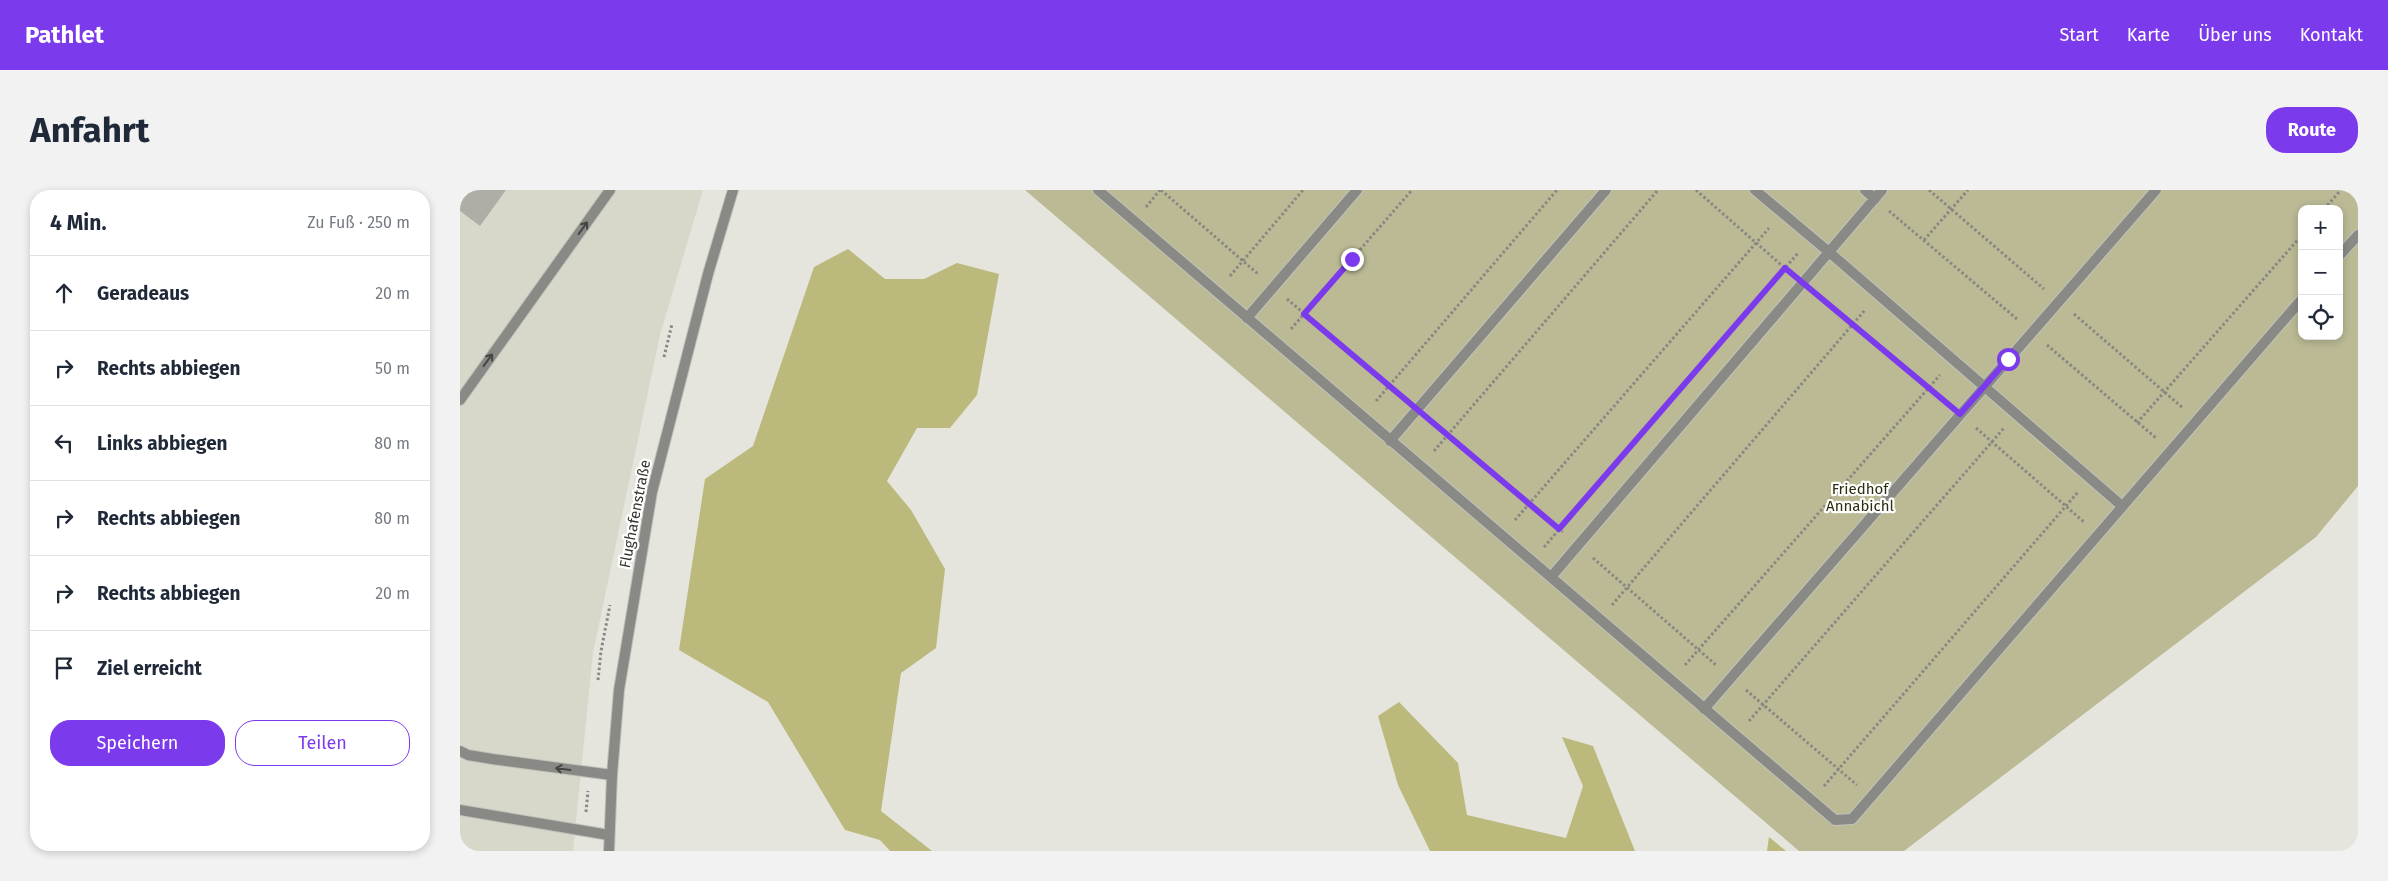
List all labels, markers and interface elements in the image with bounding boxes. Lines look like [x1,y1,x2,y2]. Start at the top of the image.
text: Pathlet [25,21,104,49]
text: Start [2059,24,2099,46]
text: Karte [2127,24,2170,46]
text: Über uns [2198,24,2272,46]
text: Kontakt [2300,24,2363,46]
button: Route [2266,107,2358,153]
text: Anfahrt [30,109,149,151]
map controls [2298,205,2343,340]
button: + [2298,205,2343,250]
text: 4 Min. [50,210,106,236]
text: Zu Fuß · 250 m [307,213,410,232]
one-way arrow [578,221,588,235]
route end [1341,248,1364,271]
button: − [2298,250,2343,295]
icon: ahead [50,279,78,307]
text: Geradeaus [97,282,189,305]
text: 20 m [375,284,410,303]
button: locate [2298,295,2343,340]
route start [1997,348,2020,371]
one-way arrow [483,353,493,367]
icon: right [50,354,78,382]
text: Rechts abbiegen [97,357,240,380]
text: 50 m [375,359,410,378]
icon: left [50,429,78,457]
text: Links abbiegen [97,432,228,455]
text: 80 m [374,434,410,453]
street label: Flughafenstraße [616,458,654,570]
park label: Friedhof Annabichl [1826,480,1895,515]
icon: right [50,504,78,532]
text: Rechts abbiegen [97,507,240,530]
text: 80 m [374,509,410,528]
icon: right [50,579,78,607]
text: Rechts abbiegen [97,582,240,605]
text: 20 m [375,584,410,603]
icon: arrive [50,654,78,682]
text: Ziel erreicht [97,657,202,680]
button: Speichern [50,720,225,766]
button: Teilen [235,720,410,766]
one-way arrow [556,763,572,773]

